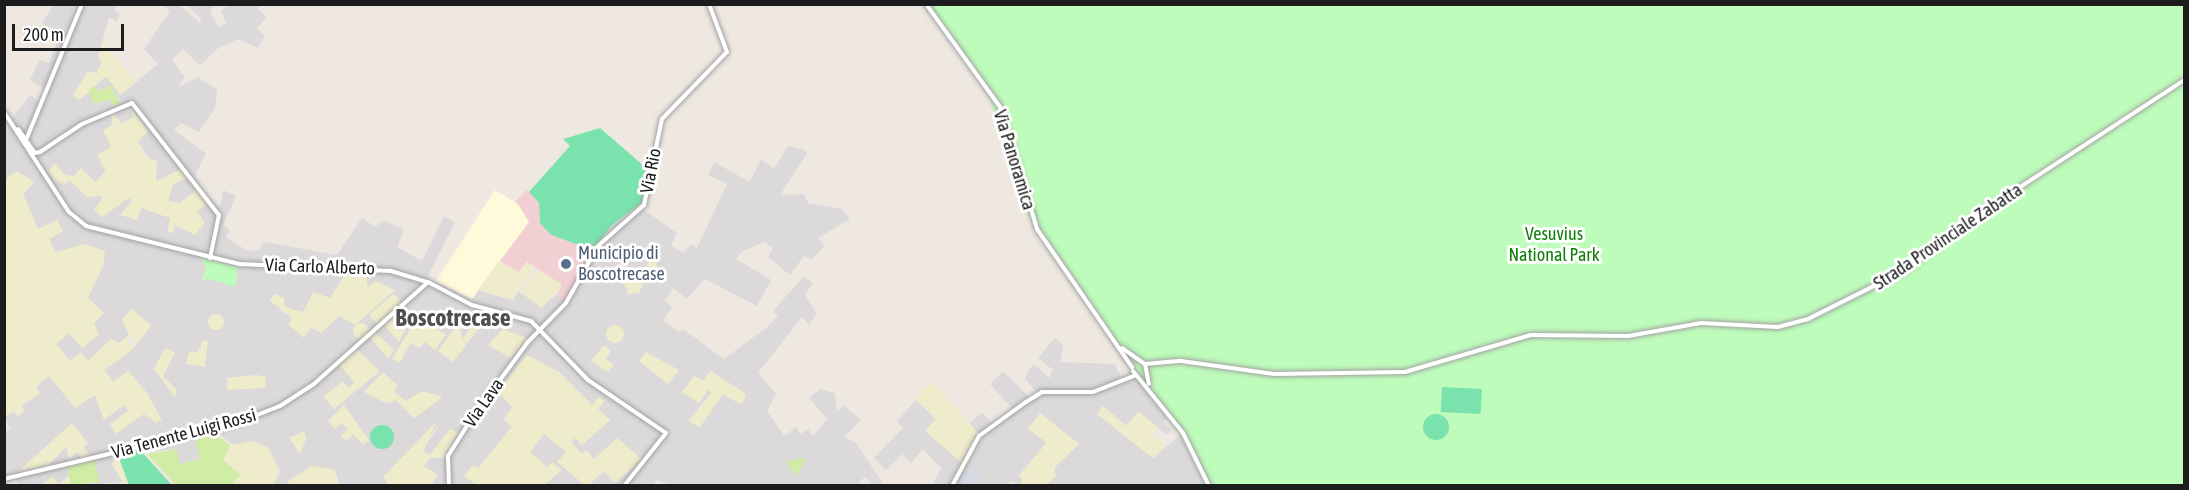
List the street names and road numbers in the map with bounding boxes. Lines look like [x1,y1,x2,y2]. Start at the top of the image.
street label: Via Panoramica [989,107,1039,213]
street label: Via Rio [636,147,666,195]
street label: Strada Provinciale Zabatta [1870,179,2026,295]
street label: Via Carlo Alberto [265,254,375,280]
street label: Via Lava [459,374,509,432]
street label: Via Tenente Luigi Rossi [109,404,259,464]

